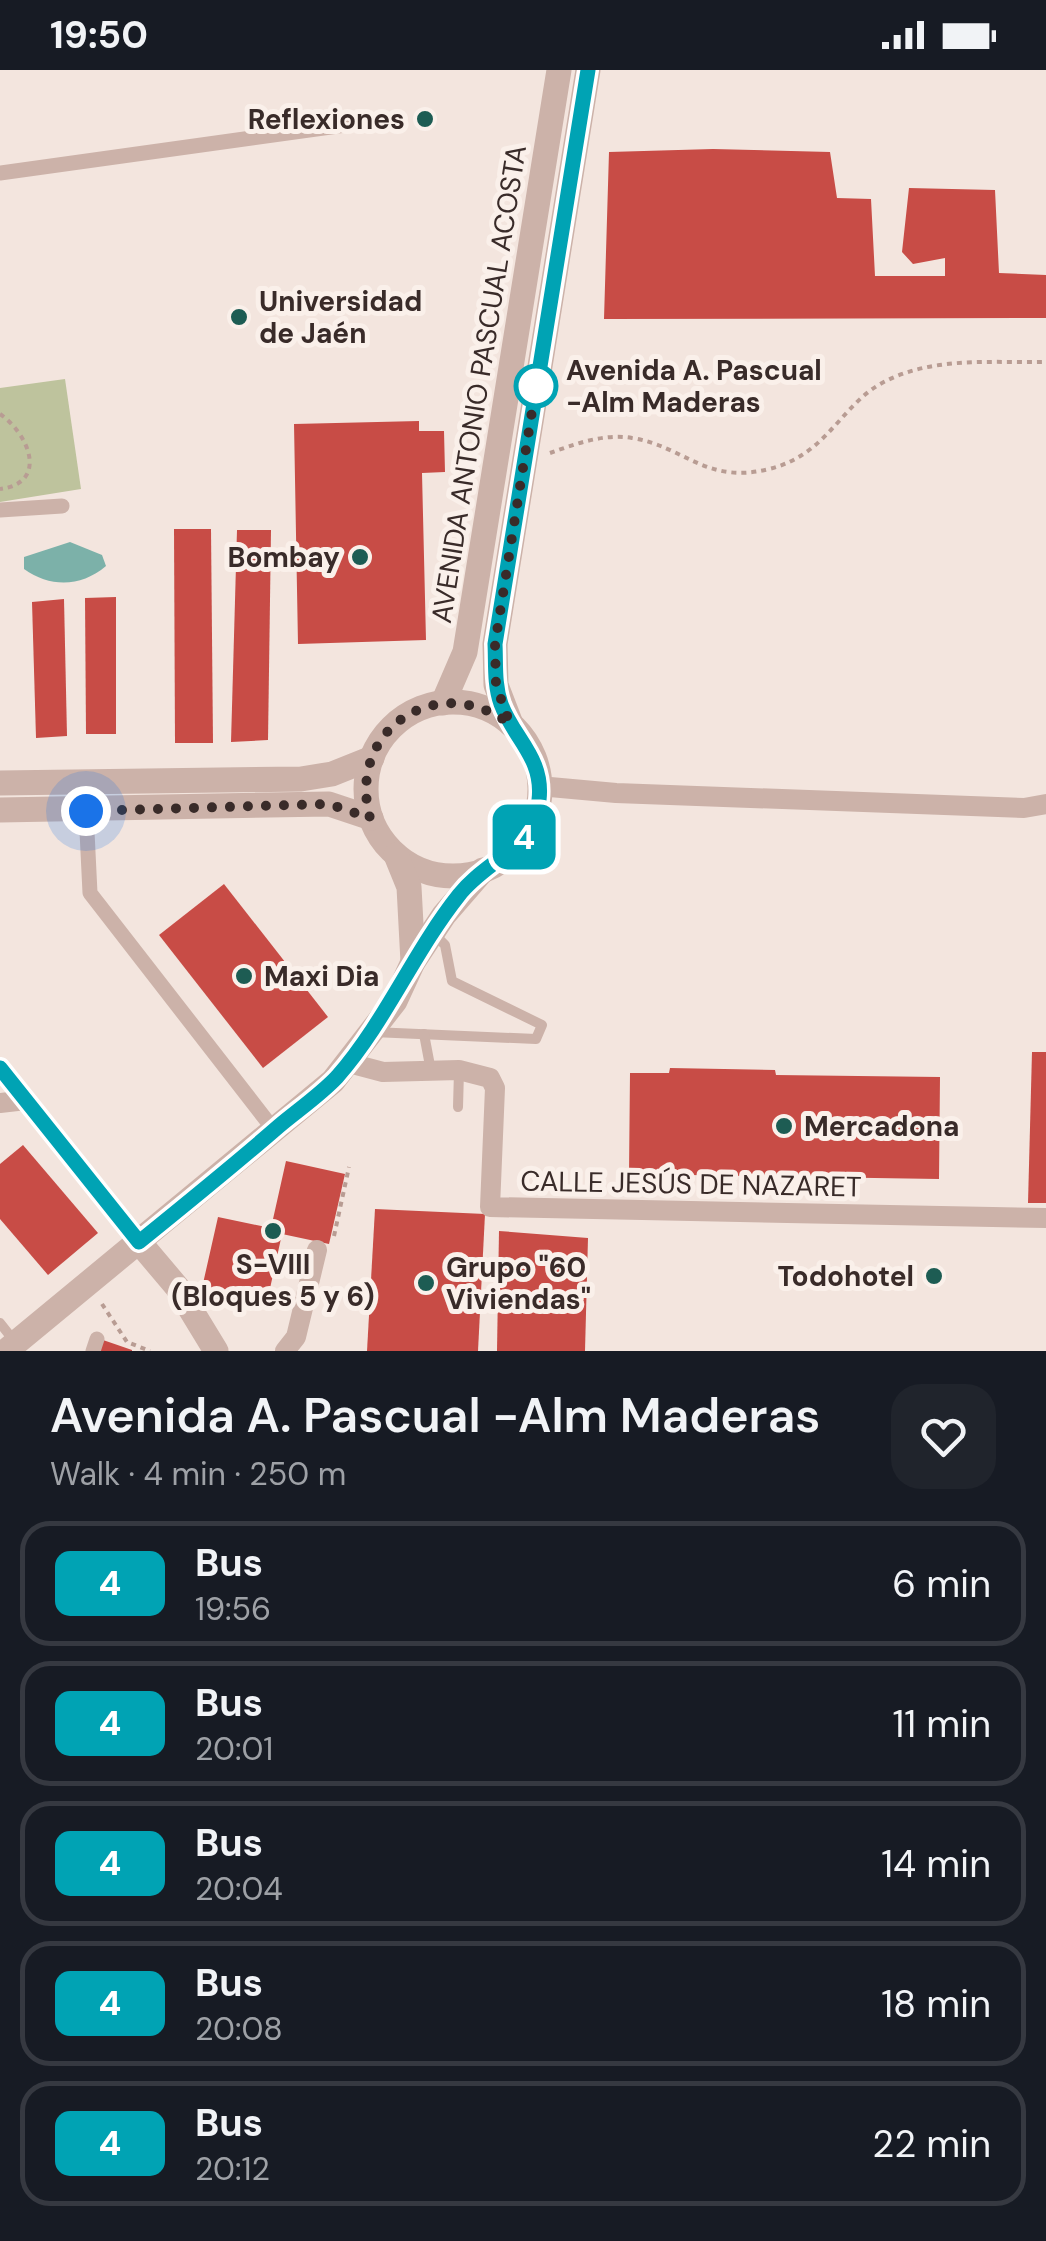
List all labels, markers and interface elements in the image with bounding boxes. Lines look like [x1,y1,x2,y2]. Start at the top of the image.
text: 19:50 [50,10,148,60]
place label: Reflexiones [248,101,405,138]
marker: Reflexiones [414,108,436,130]
street label: AVENIDA ANTONIO PASCUAL ACOSTA [423,142,535,626]
place label: Universidad de Jaén [259,283,422,352]
marker: Universidad de Jaén [228,306,250,328]
place label: Avenida A. Pascual -Alm Maderas [566,352,822,421]
marker: Avenida A. Pascual -Alm Maderas [515,365,557,407]
place label: Bombay [228,539,340,576]
marker: Bombay [349,546,371,568]
your location [61,786,111,836]
line badge: 4 [492,804,556,870]
text: 4 [513,814,535,860]
place label: Maxi Dia [264,958,379,995]
marker: Maxi Dia [233,965,255,987]
place label: Mercadona [804,1108,959,1145]
marker: Mercadona [773,1115,795,1137]
street label: CALLE JESÚS DE NAZARET [520,1163,862,1205]
marker: S-VIII (Bloques 5 y 6) [262,1220,284,1242]
place label: S-VIII (Bloques 5 y 6) [171,1246,375,1315]
place label: Grupo "60 Viviendas" [446,1249,591,1318]
place label: Todohotel [777,1258,914,1295]
marker: Todohotel [923,1265,945,1287]
marker: Grupo "60 Viviendas" [415,1272,437,1294]
text: Avenida A. Pascual -Alm Maderas [50,1384,820,1447]
button: heart [891,1384,996,1489]
text: Walk · 4 min · 250 m [50,1453,346,1495]
text: Bus [195,1538,263,1588]
text: 6 min [892,1559,991,1609]
text: 4 [99,1560,121,1606]
text: 19:56 [195,1588,271,1630]
text: Bus [195,1678,263,1728]
text: 11 min [892,1699,991,1749]
text: 4 [99,1700,121,1746]
text: 20:01 [195,1728,273,1770]
text: Bus [195,1818,263,1868]
text: 14 min [881,1839,991,1889]
text: 4 [99,1840,121,1886]
text: 20:04 [195,1868,283,1910]
text: Bus [195,1958,263,2008]
text: 18 min [881,1979,991,2029]
text: 4 [99,1980,121,2026]
text: 20:08 [195,2008,283,2050]
text: Bus [195,2098,263,2148]
text: 22 min [872,2119,991,2169]
text: 4 [99,2120,121,2166]
text: 20:12 [195,2148,270,2190]

